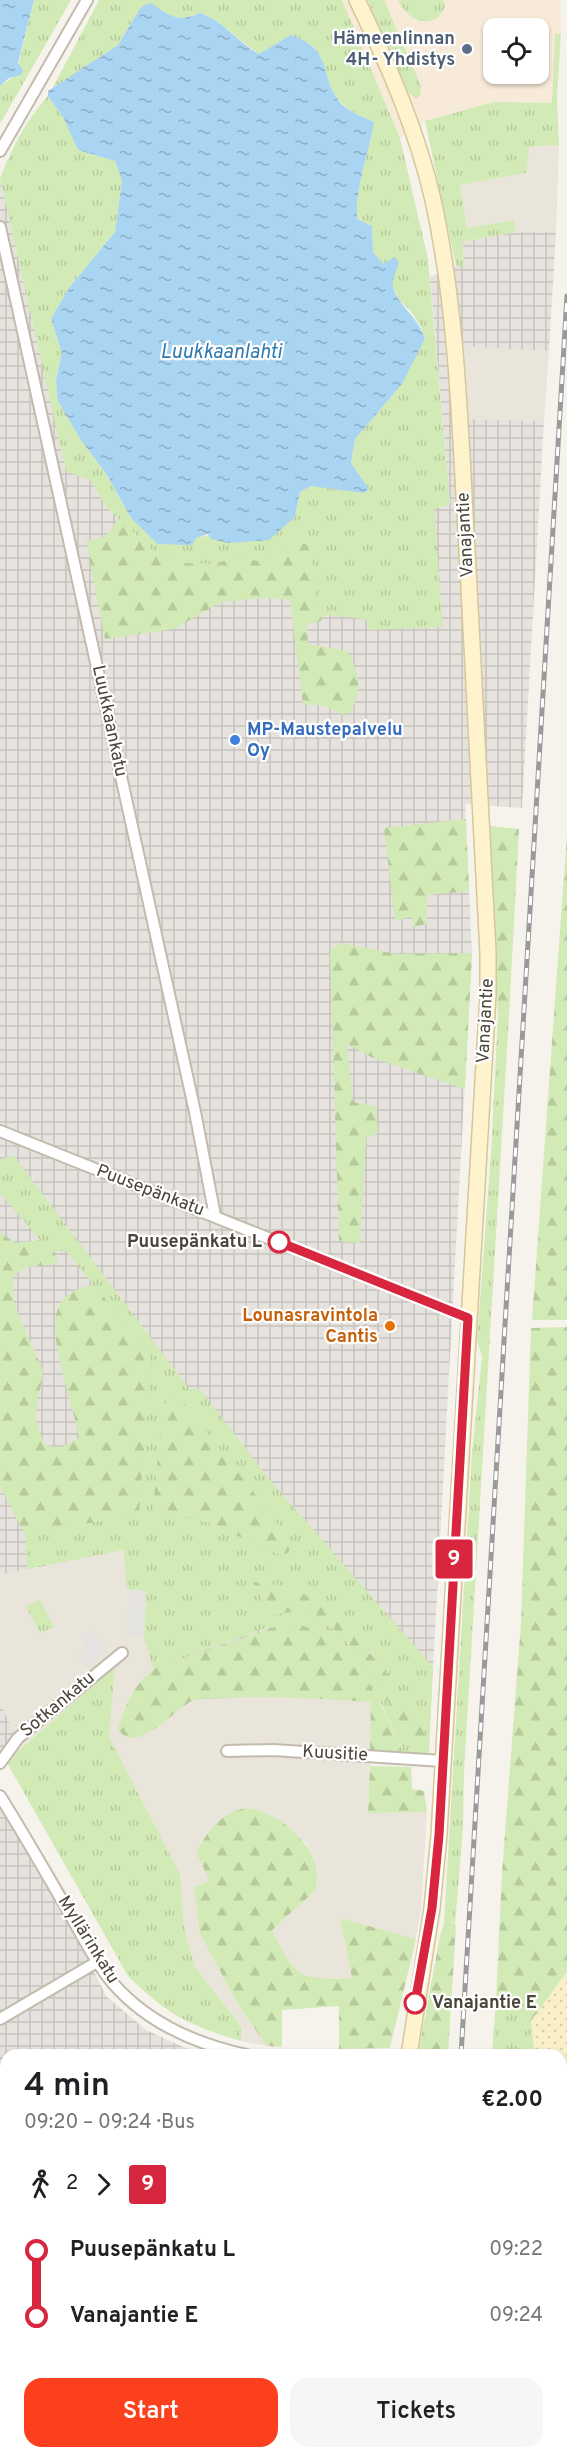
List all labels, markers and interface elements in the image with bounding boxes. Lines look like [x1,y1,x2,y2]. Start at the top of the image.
map controls [483,18,549,84]
button: locate [483,18,549,84]
place label: Hämeenlinnan 4H- Yhdistys [333,28,455,72]
marker: Hämeenlinnan 4H- Yhdistys [460,42,474,56]
water label: Luukkaanlahti [160,340,283,366]
street label: Vanajantie [452,492,480,578]
street label: Luukkaankatu [86,663,132,779]
place label: MP-Maustepalvelu Oy [247,719,403,763]
marker: MP-Maustepalvelu Oy [228,733,242,747]
street label: Vanajantie [472,978,500,1064]
street label: Puusepänkatu [93,1160,207,1222]
place label: Puusepänkatu L [127,1231,262,1254]
marker: Puusepänkatu L [268,1231,290,1253]
place label: Lounasravintola Cantis [242,1305,378,1349]
marker: Lounasravintola Cantis [383,1319,397,1333]
line badge: 9 [434,1540,474,1578]
text: 9 [448,1546,460,1573]
street label: Sotkankatu [16,1667,100,1743]
street label: Kuusitie [302,1741,368,1767]
street label: Myllärinkatu [52,1892,124,1988]
marker: Vanajantie E [404,1992,426,2014]
place label: Vanajantie E [432,1992,537,2015]
text: 4 min [24,2066,110,2108]
text: €2.00 [481,2087,543,2114]
text: 09:20 – 09:24 · Bus [24,2110,195,2136]
icon: walk [24,2168,57,2201]
icon: forward [87,2168,120,2201]
text: 2 [66,2171,78,2197]
text: 9 [141,2171,154,2198]
text: Puusepänkatu L [70,2237,235,2264]
text: 09:22 [489,2237,543,2263]
text: Vanajantie E [70,2303,198,2330]
text: 09:24 [489,2303,543,2329]
button: Start [24,2378,278,2447]
button: Tickets [290,2378,543,2447]

